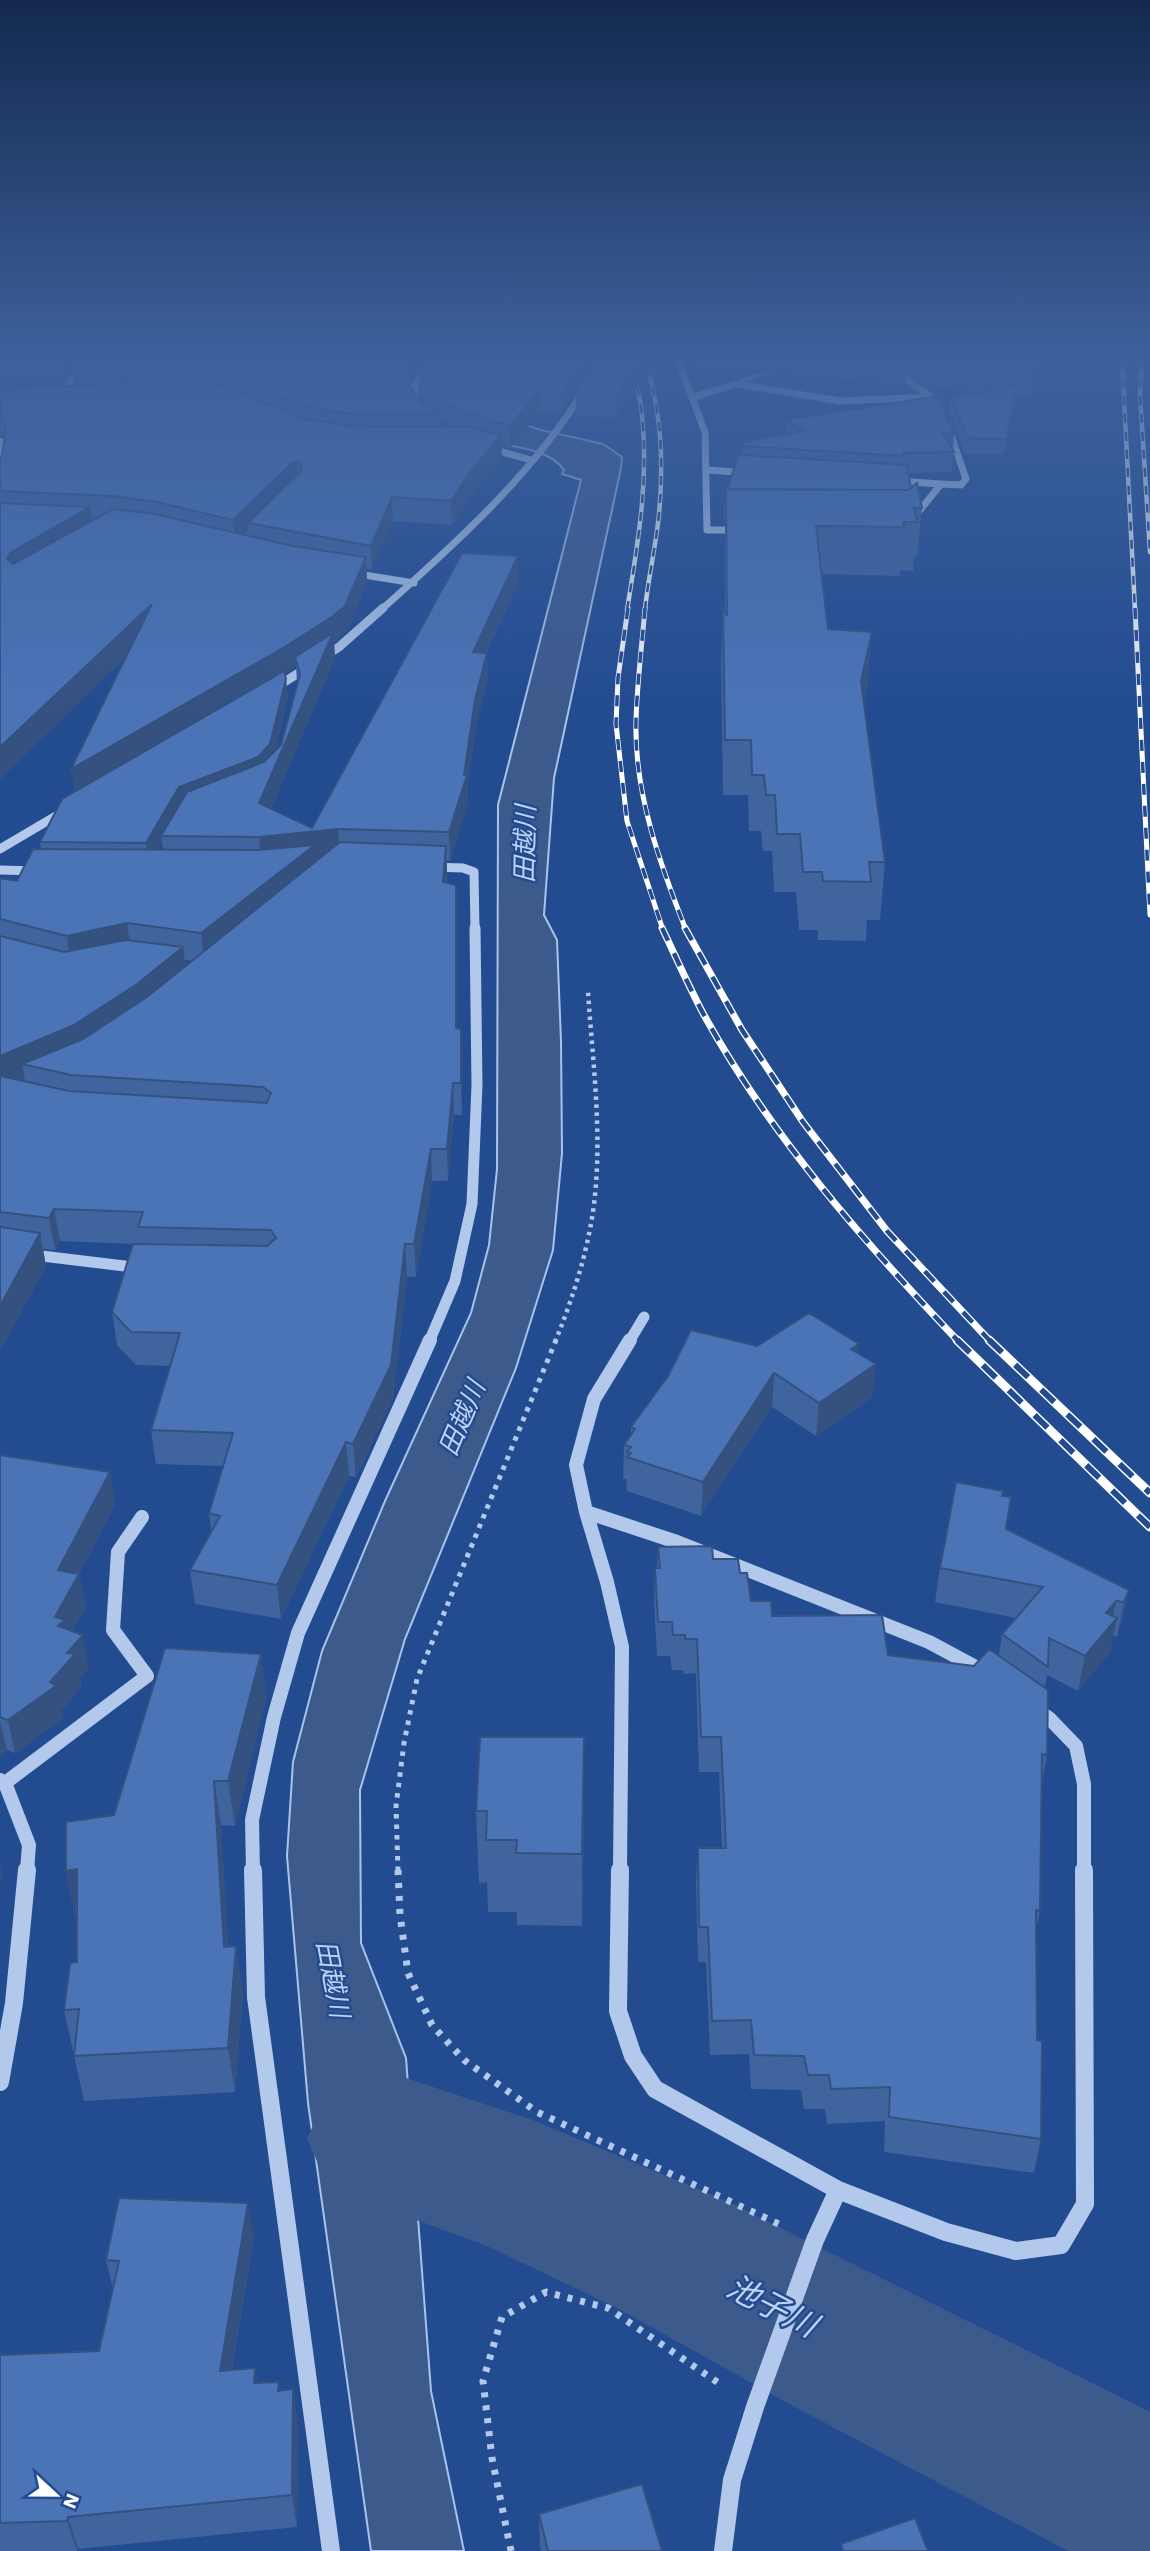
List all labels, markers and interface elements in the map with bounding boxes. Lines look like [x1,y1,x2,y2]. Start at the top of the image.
water label: 田越川 [509,802,541,883]
water label: 田越川 [433,1373,492,1460]
water label: 田越川 [311,1938,356,2023]
water label: 池子川 [721,2267,826,2346]
north arrow [21,2460,91,2530]
text: N [58,2490,85,2512]

